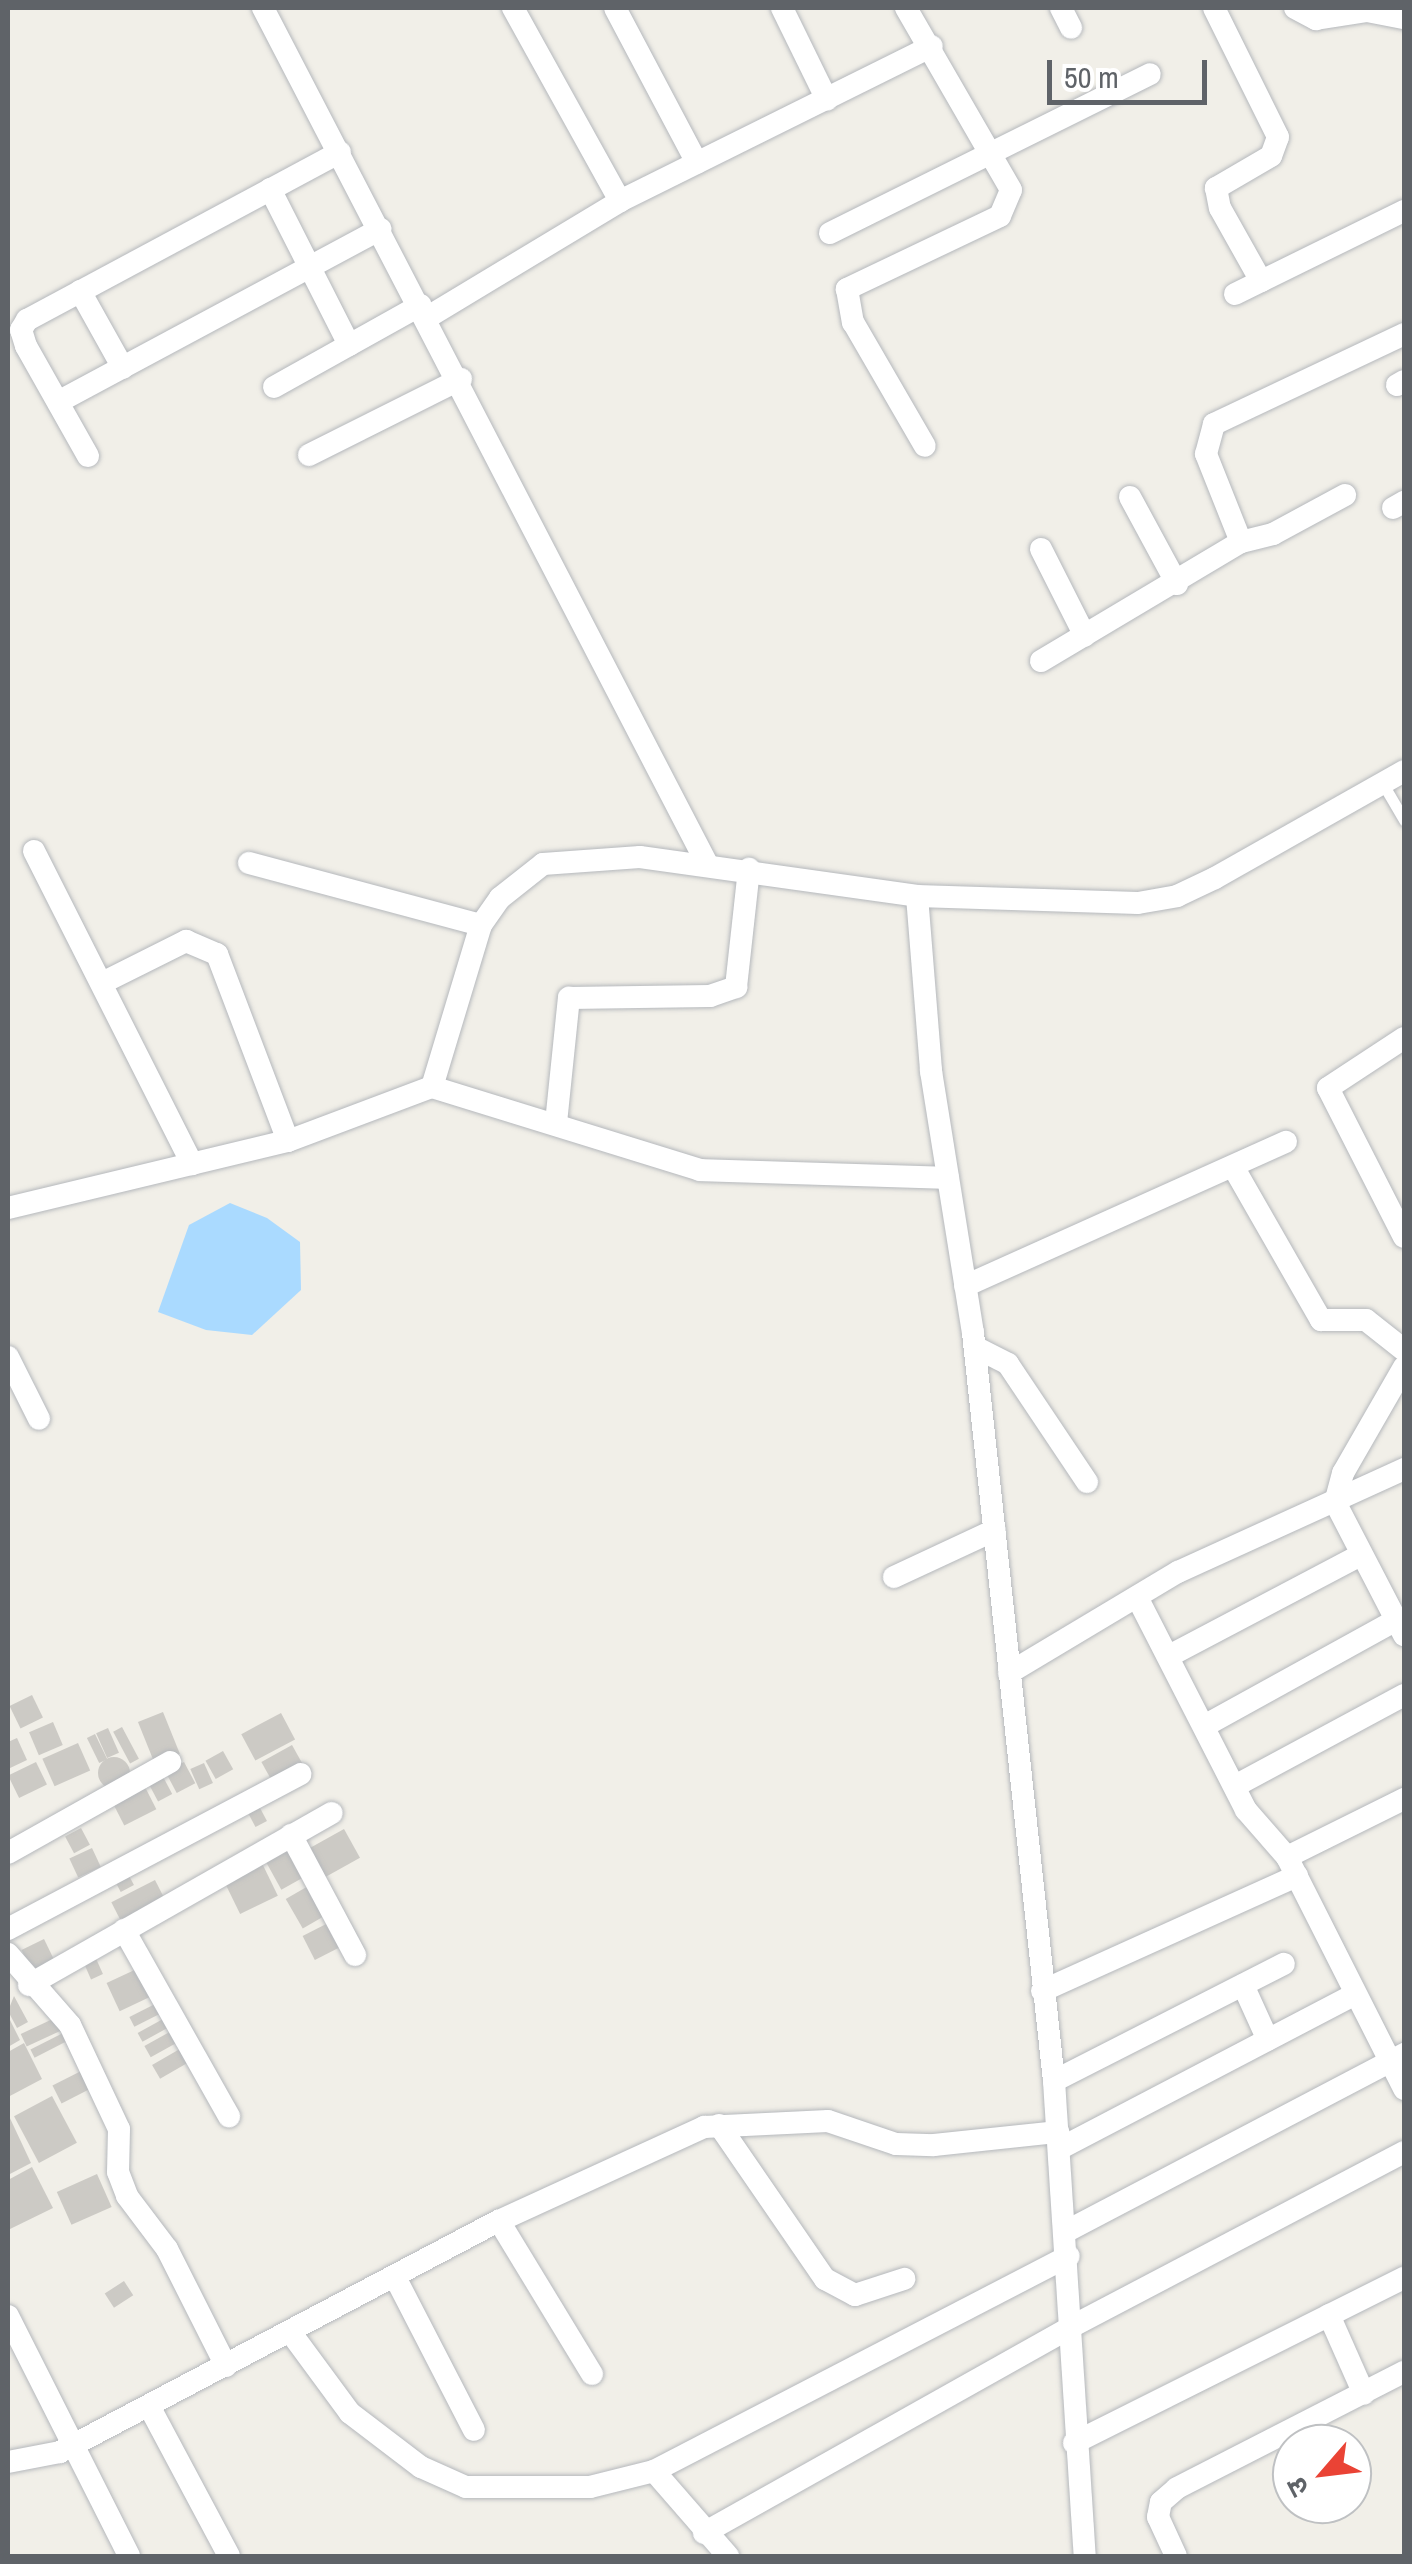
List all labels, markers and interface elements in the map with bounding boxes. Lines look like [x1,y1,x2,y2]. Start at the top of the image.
scale bar [1052,40,1212,102]
text: 50 m [1064,57,1119,97]
north arrow [1272,2424,1372,2524]
text: उ [1277,2471,1318,2503]

